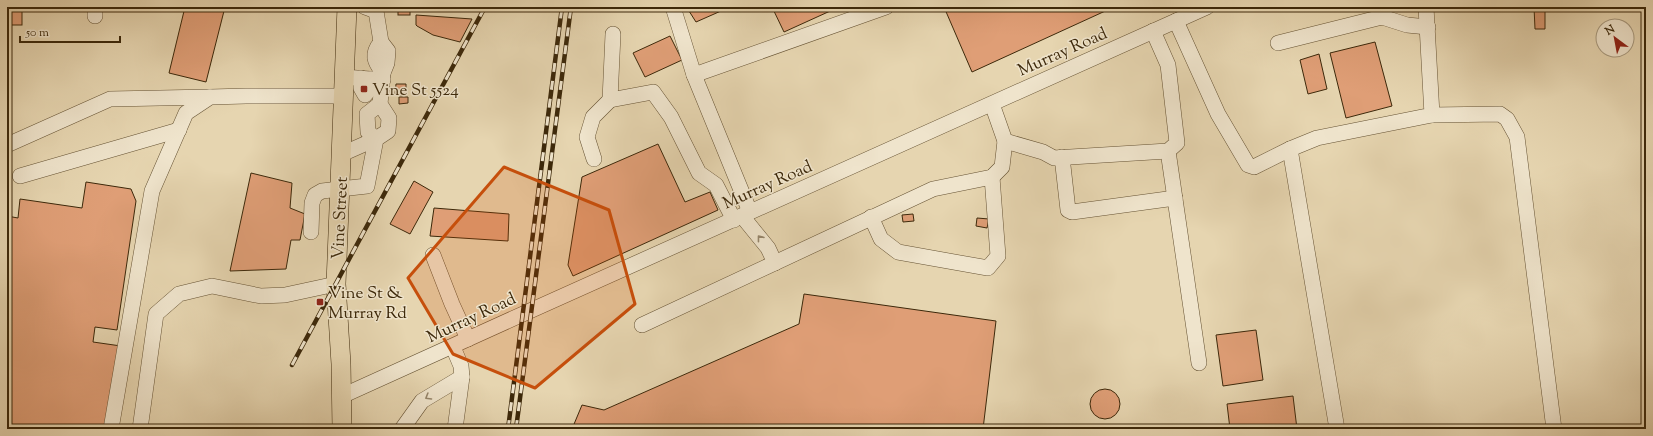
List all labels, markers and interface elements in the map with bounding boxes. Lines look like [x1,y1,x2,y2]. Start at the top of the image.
scale bar [20,18,120,44]
north arrow [1595,18,1635,58]
text: N [1601,21,1618,40]
street label: Murray Road [1014,22,1112,83]
text: 50 m [25,24,49,42]
place label: Vine St 5524 [372,79,459,103]
marker: Vine St 5524 [359,84,369,94]
street label: Murray Road [719,155,817,216]
street label: Vine Street [327,176,355,260]
one-way arrow [757,236,764,243]
place label: Vine St & Murray Rd [328,282,407,326]
street label: Murray Road [423,288,521,350]
marker: Vine St & Murray Rd [315,297,325,307]
one-way arrow [425,393,432,400]

